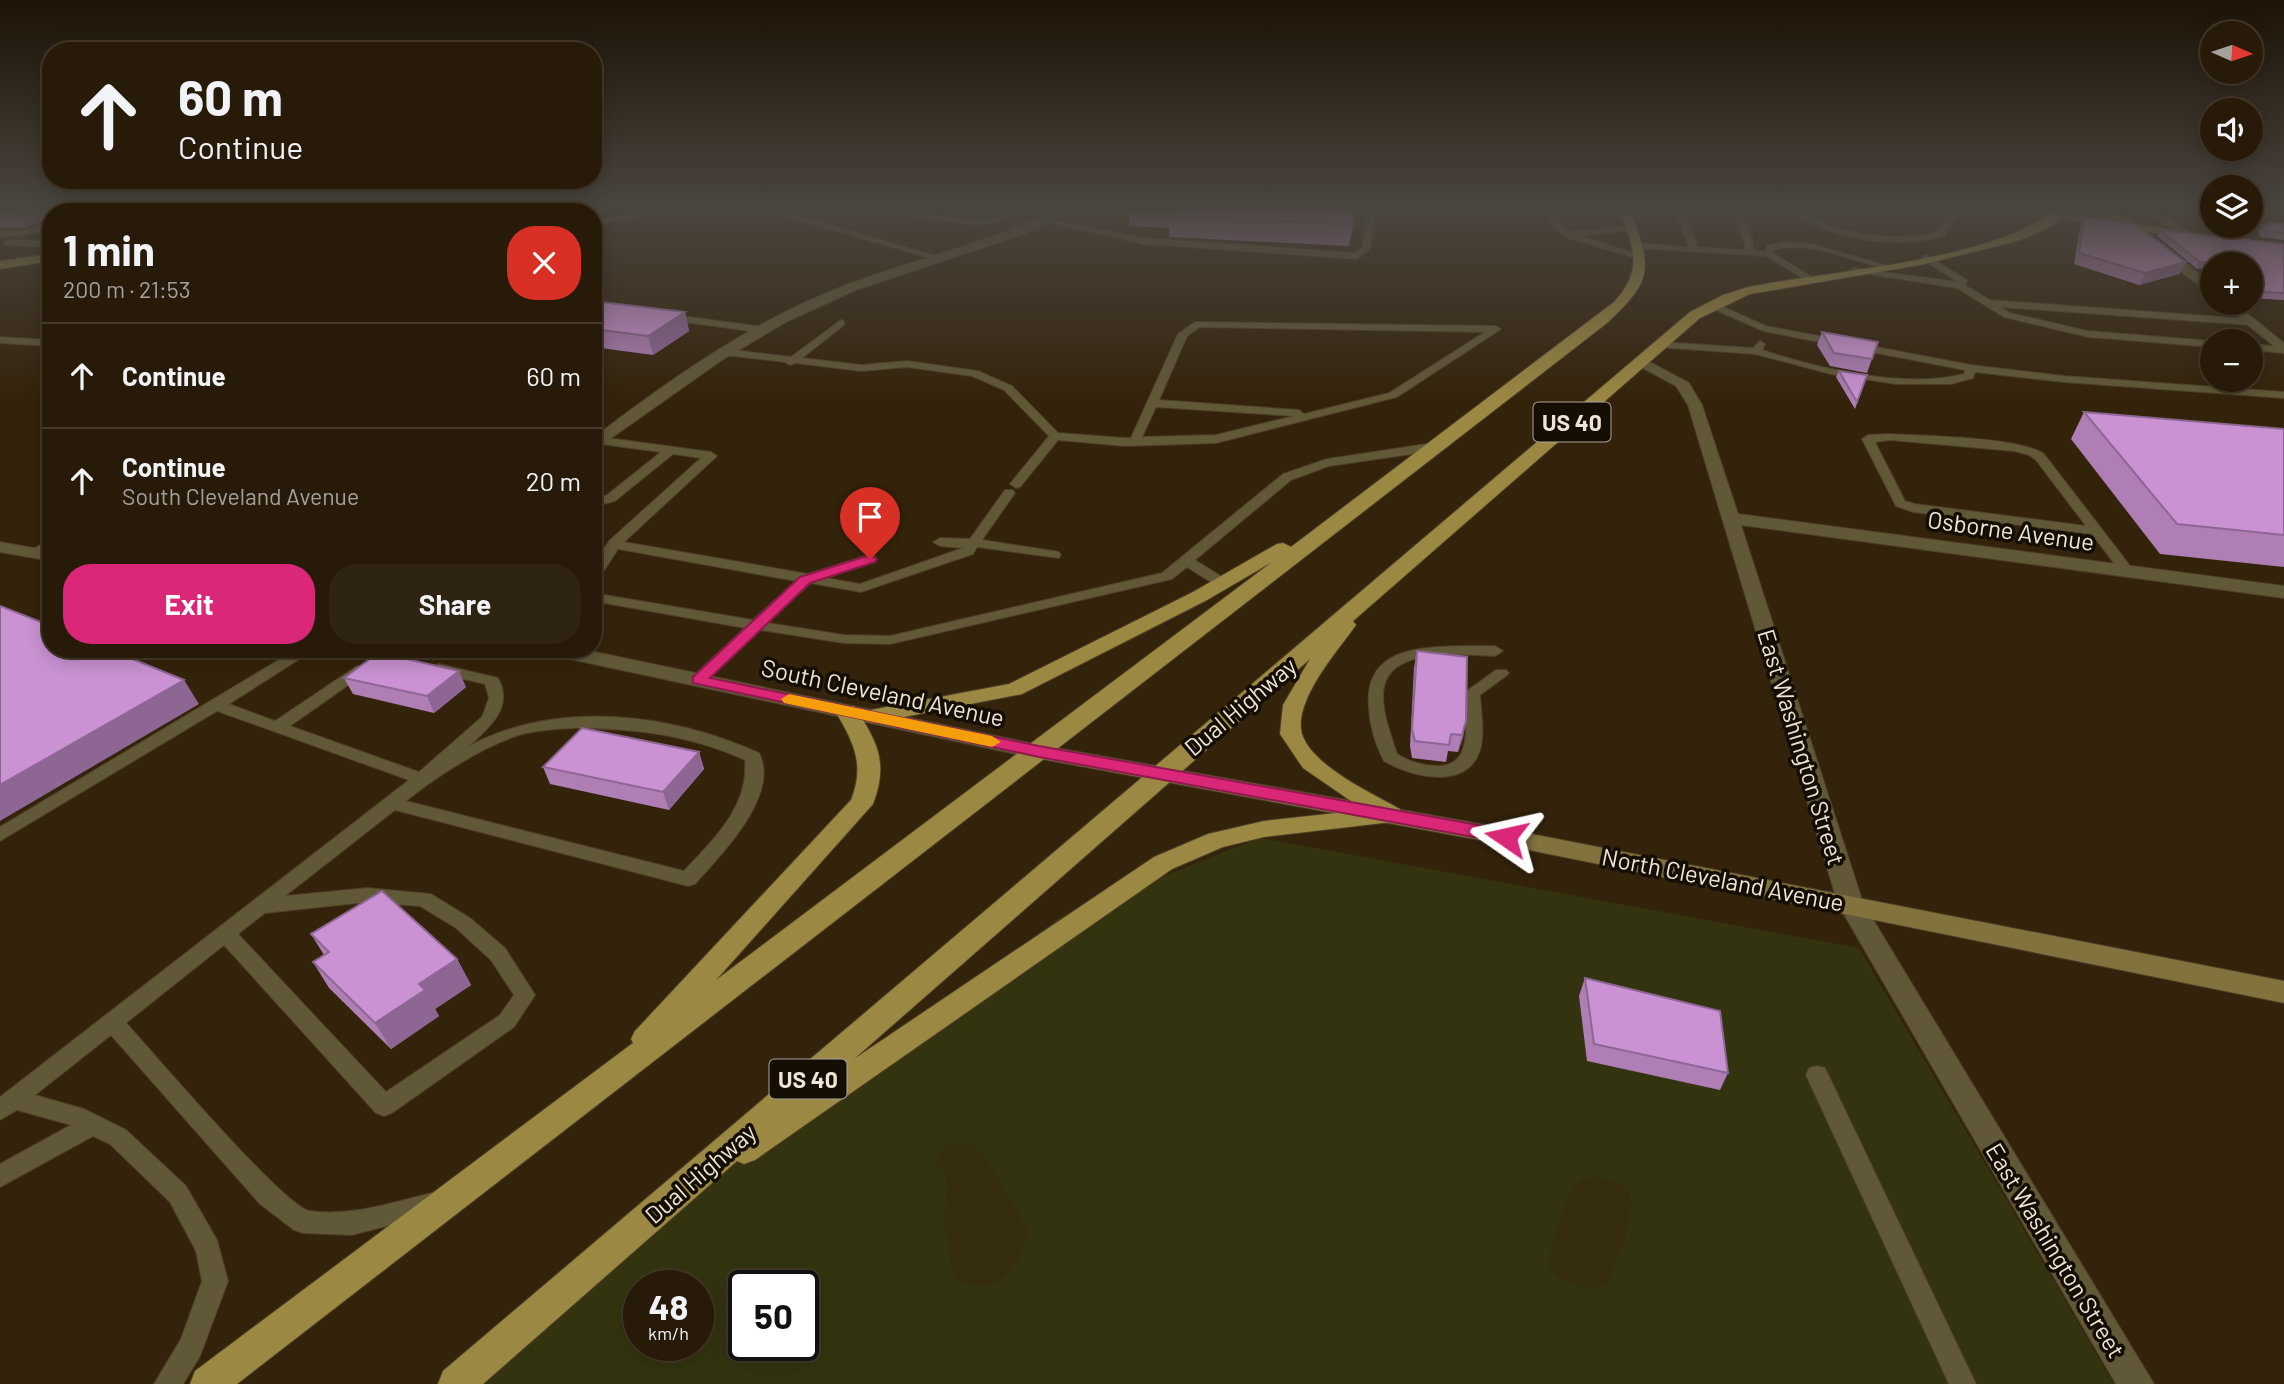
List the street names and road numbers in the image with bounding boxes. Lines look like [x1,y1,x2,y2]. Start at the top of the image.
road number: US 40 [1534,402,1610,442]
street label: Osborne Avenue [1926,504,2096,556]
street label: East Washington Street [1752,626,1852,868]
street label: Dual Highway [1178,651,1302,761]
street label: South Cleveland Avenue [759,652,1007,732]
street label: North Cleveland Avenue [1600,841,1846,917]
road number: US 40 [770,1060,846,1098]
street label: Dual Highway [639,1117,761,1229]
street label: East Washington Street [1980,1137,2132,1363]

